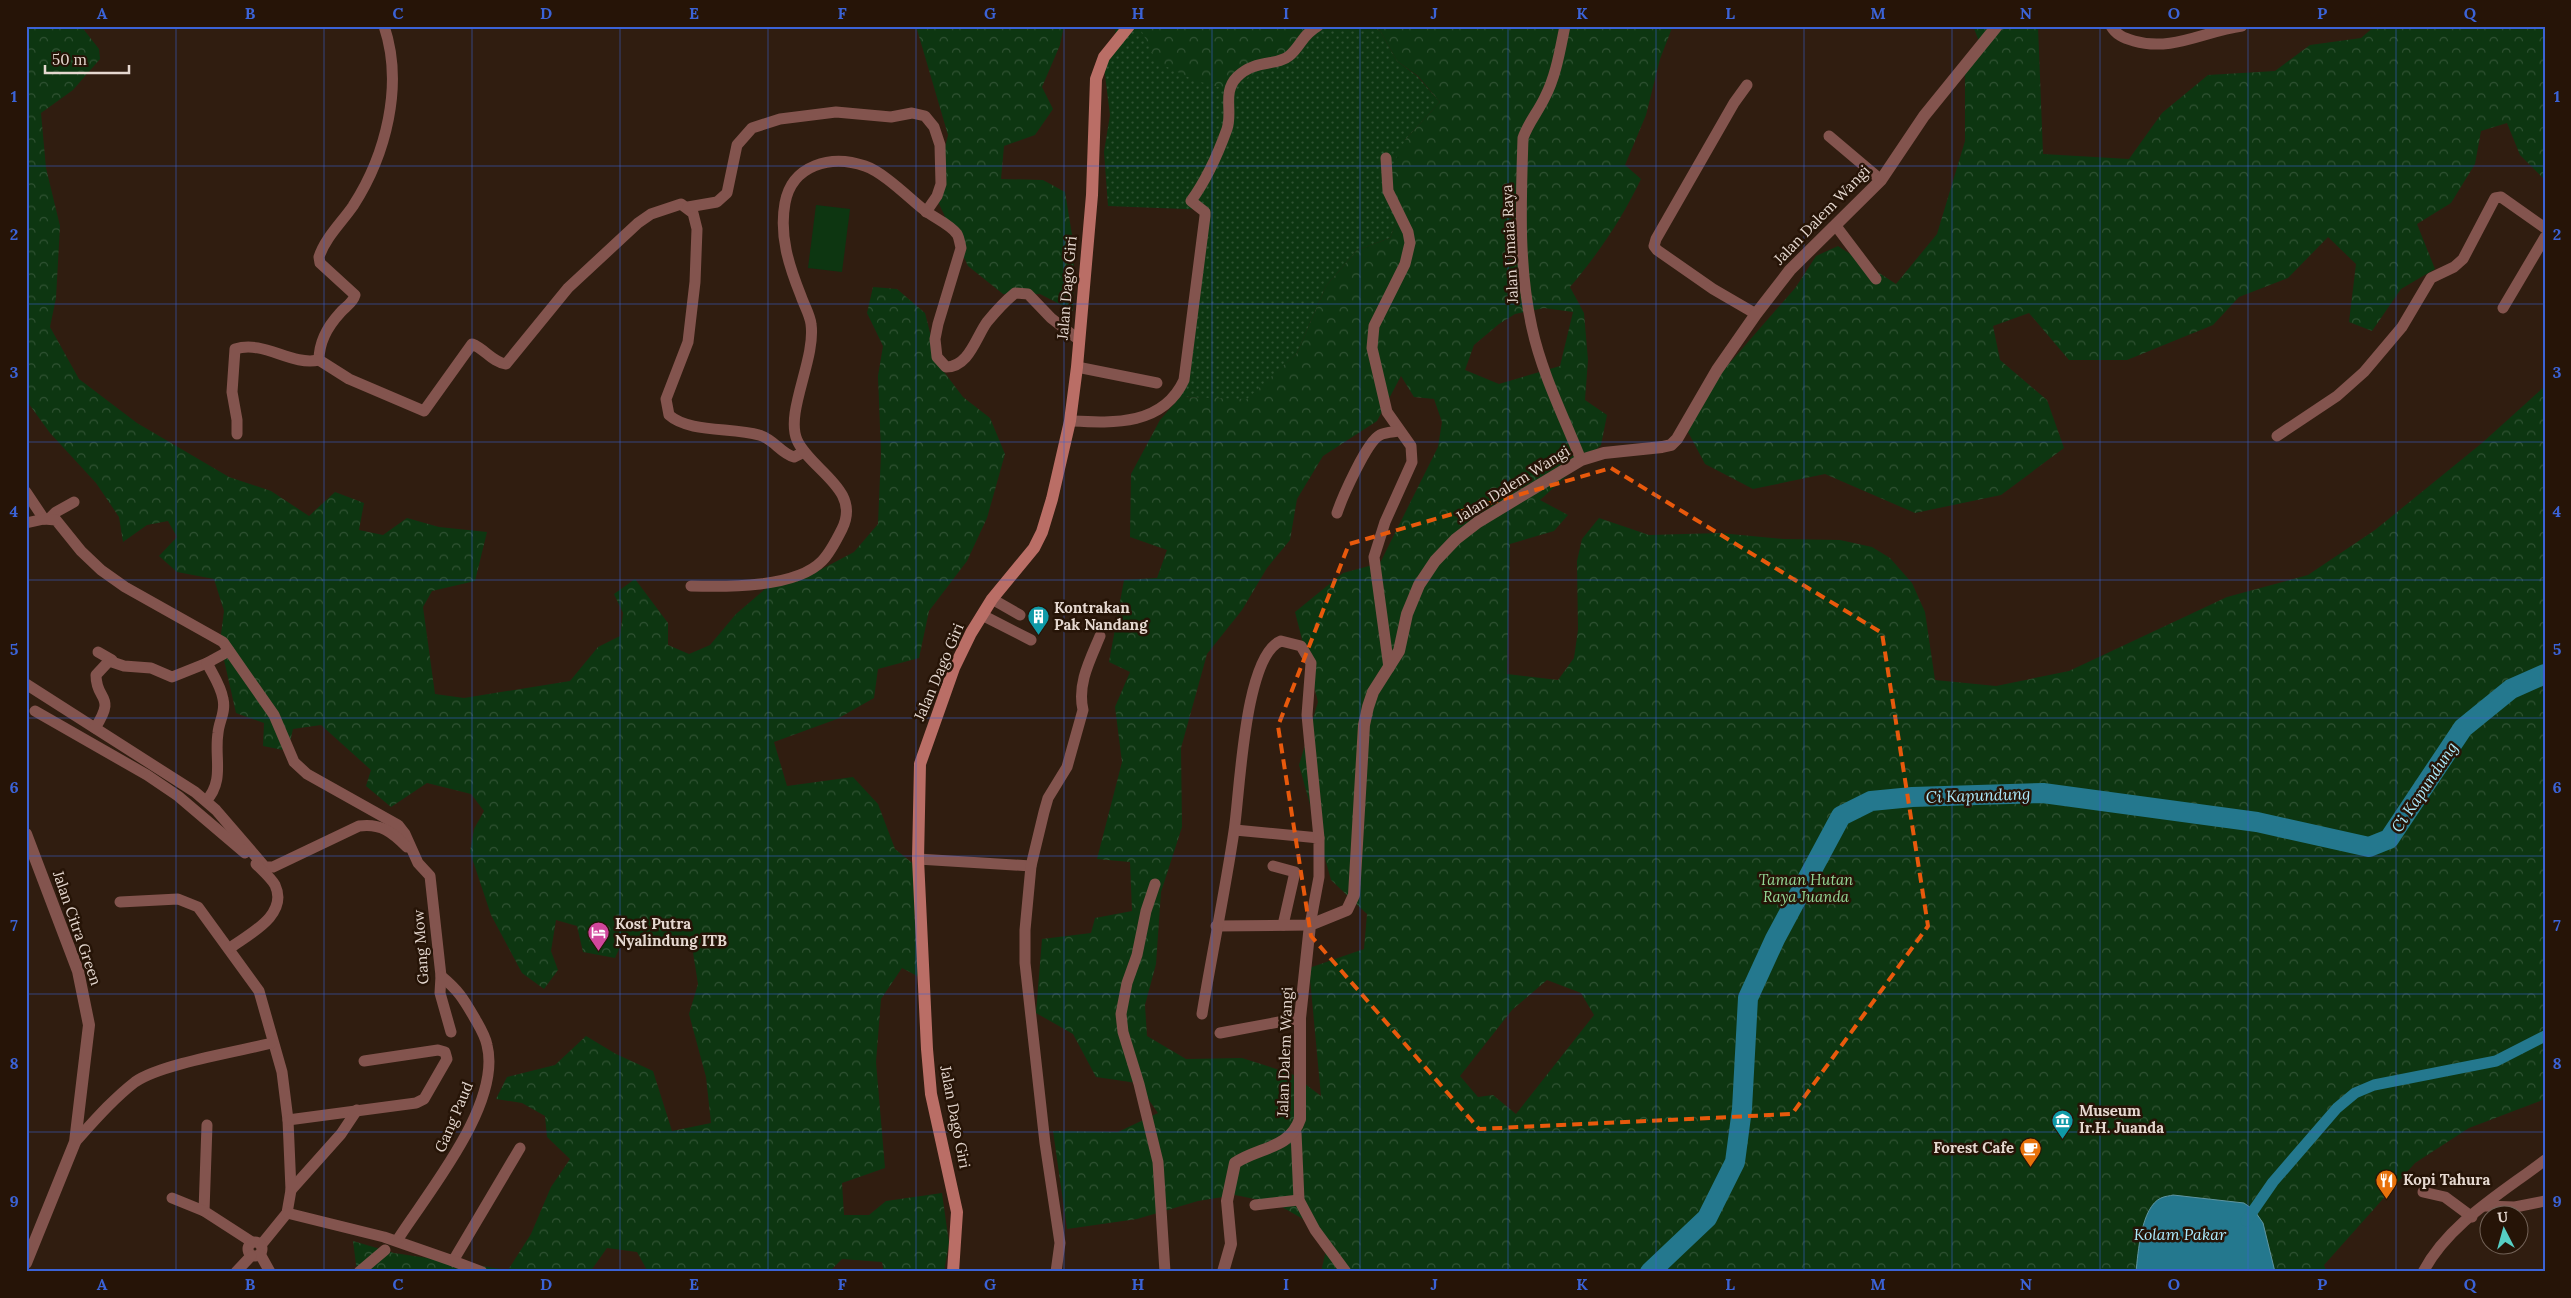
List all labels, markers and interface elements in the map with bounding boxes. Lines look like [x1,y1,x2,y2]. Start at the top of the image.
text: A [97,3,108,23]
text: B [245,3,256,23]
text: C [392,3,404,23]
text: D [540,3,552,23]
text: E [689,3,699,23]
text: F [837,3,847,23]
text: G [984,3,996,23]
text: H [1132,3,1145,23]
text: I [1283,3,1289,23]
text: J [1430,3,1438,23]
text: K [1576,3,1588,23]
text: L [1725,3,1735,23]
text: M [1870,3,1886,23]
text: N [2020,3,2032,23]
text: O [2168,3,2180,23]
text: P [2317,3,2327,23]
text: Q [2464,3,2477,23]
scale bar [45,42,129,74]
text: 50 m [52,50,87,69]
text: 1 [11,86,17,106]
text: 1 [2554,86,2560,106]
street label: Jalan Dalem Wangi [1769,161,1874,269]
street label: Jalan Umaia Raya [1497,184,1522,305]
text: 2 [10,224,18,244]
text: 2 [2553,224,2561,244]
street label: Jalan Dago Giri [1052,235,1081,342]
text: 3 [10,362,19,382]
text: 3 [2553,362,2562,382]
street label: Jalan Dalem Wangi [1452,441,1573,527]
text: 4 [10,501,19,521]
text: 4 [2553,501,2562,521]
place label: Kontrakan Pak Nandang [1054,598,1148,634]
building icon: Kontrakan Pak Nandang [1026,605,1050,636]
street label: Jalan Dago Giri [909,620,968,724]
text: 5 [10,639,19,659]
text: 5 [2553,639,2562,659]
water label: Ci Kapundung [2386,738,2462,836]
text: 6 [9,777,19,797]
text: 6 [2552,777,2562,797]
water label: Ci Kapundung [1925,783,2031,807]
street label: Jalan Citra Green [49,867,106,988]
park label: Taman Hutan Raya Juanda [1759,870,1854,906]
street label: Gang Mow [408,909,433,985]
place label: Kost Putra Nyalindung ITB [615,914,727,950]
text: 7 [10,915,18,935]
text: 7 [2553,915,2561,935]
hotel icon: Kost Putra Nyalindung ITB [587,921,611,952]
street label: Jalan Dalem Wangi [1273,986,1296,1119]
text: 8 [9,1053,19,1073]
text: 8 [2552,1053,2562,1073]
street label: Jalan Dago Giri [936,1063,975,1170]
street label: Gang Paud [430,1079,477,1155]
place label: Museum Ir.H. Juanda [2079,1101,2164,1137]
museum icon: Museum Ir.H. Juanda [2051,1108,2075,1139]
cafe icon: Forest Cafe [2018,1136,2042,1167]
place label: Forest Cafe [1933,1138,2014,1157]
restaurant icon: Kopi Tahura [2375,1168,2399,1199]
place label: Kopi Tahura [2403,1170,2490,1189]
text: 9 [9,1191,19,1211]
text: 9 [2552,1191,2562,1211]
north arrow [2478,1206,2528,1256]
text: U [2496,1208,2509,1227]
water label: Kolam Pakar [2134,1224,2227,1244]
text: A [97,1274,108,1294]
text: B [245,1274,256,1294]
text: C [392,1274,404,1294]
text: D [540,1274,552,1294]
text: E [689,1274,699,1294]
text: F [837,1274,847,1294]
text: G [984,1274,996,1294]
text: H [1132,1274,1145,1294]
text: I [1283,1274,1289,1294]
text: J [1430,1274,1438,1294]
text: K [1576,1274,1588,1294]
text: L [1725,1274,1735,1294]
text: M [1870,1274,1886,1294]
text: N [2020,1274,2032,1294]
text: O [2168,1274,2180,1294]
text: P [2317,1274,2327,1294]
text: Q [2464,1274,2477,1294]

